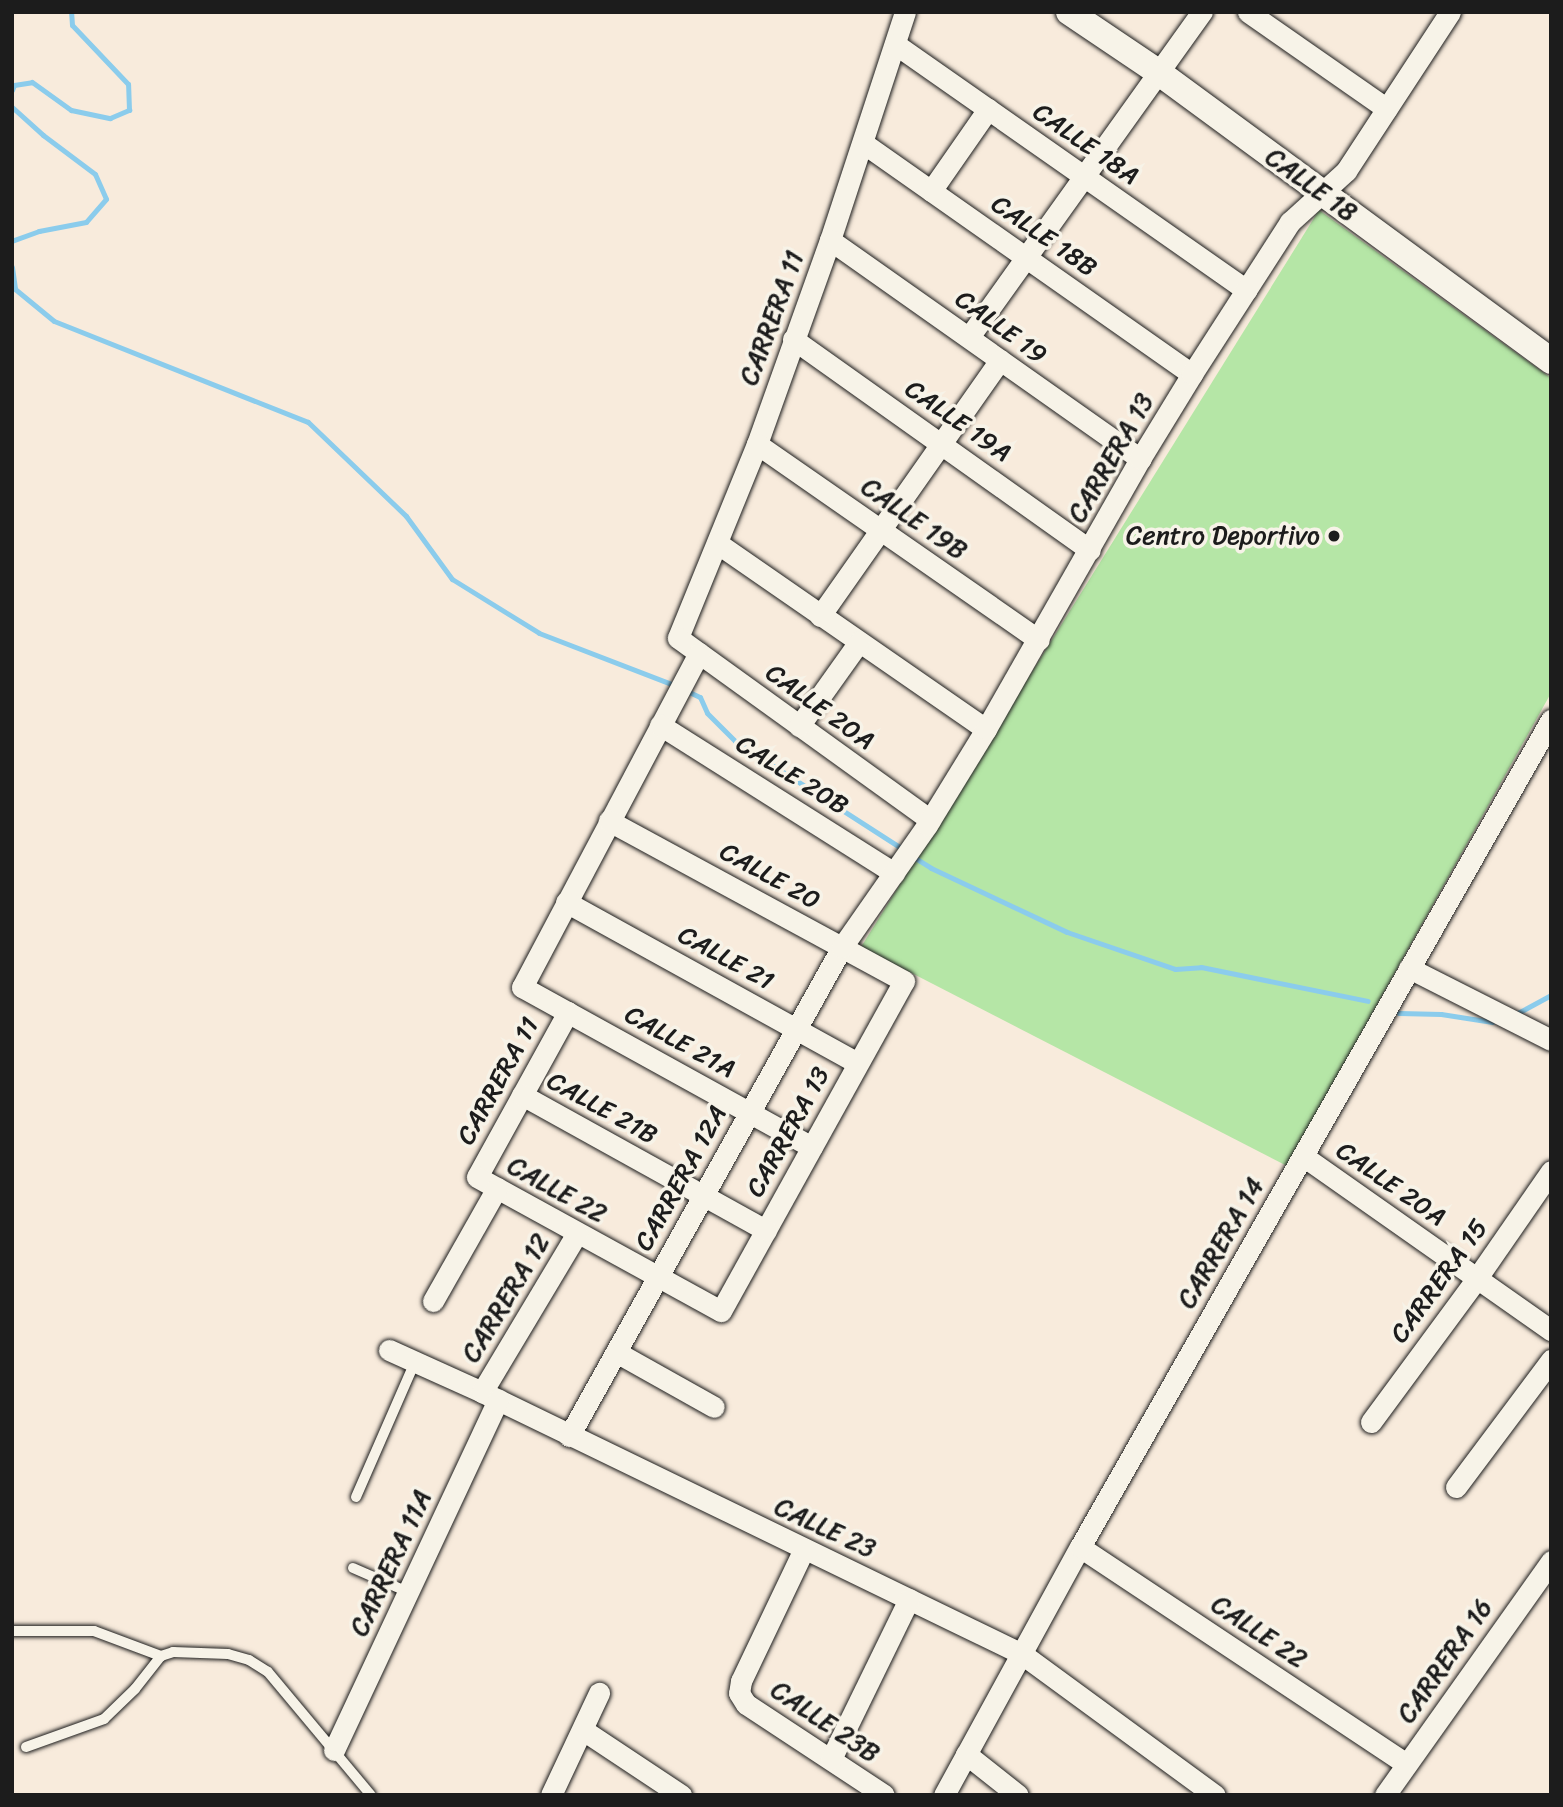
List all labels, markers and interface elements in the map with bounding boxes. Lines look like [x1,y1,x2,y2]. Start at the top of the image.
street label: CALLE 18A [1027,96,1145,192]
street label: CALLE 18 [1259,141,1363,229]
street label: CALLE 18B [985,188,1103,284]
street label: CARRERA 11 [733,247,811,389]
street label: CALLE 19 [949,283,1053,371]
street label: CALLE 19A [899,373,1017,469]
street label: CARRERA 13 [1062,388,1160,528]
street label: CALLE 19B [855,471,973,567]
place label: Centro Deportivo [1125,520,1320,552]
marker: Centro Deportivo [1326,528,1342,544]
street label: CALLE 20A [759,657,881,757]
street label: CALLE 20B [730,728,854,822]
street label: CALLE 20 [714,836,826,916]
street label: CALLE 21 [673,919,779,997]
street label: CALLE 21A [619,999,741,1085]
street label: CARRERA 11 [450,1012,546,1150]
street label: CARRERA 13 [739,1062,837,1202]
street label: CALLE 21B [541,1065,663,1151]
street label: CARRERA 12A [628,1100,734,1256]
street label: CALLE 20A [1330,1135,1452,1233]
street label: CALLE 22 [502,1150,612,1230]
street label: CARRERA 14 [1171,1172,1271,1314]
street label: CARRERA 15 [1384,1213,1494,1349]
street label: CARRERA 12 [455,1228,557,1368]
street label: CARRERA 11A [344,1485,438,1641]
street label: CALLE 23 [770,1491,880,1565]
street label: CALLE 22 [1205,1589,1313,1675]
street label: CARRERA 16 [1391,1593,1499,1729]
street label: CALLE 23B [765,1674,885,1770]

